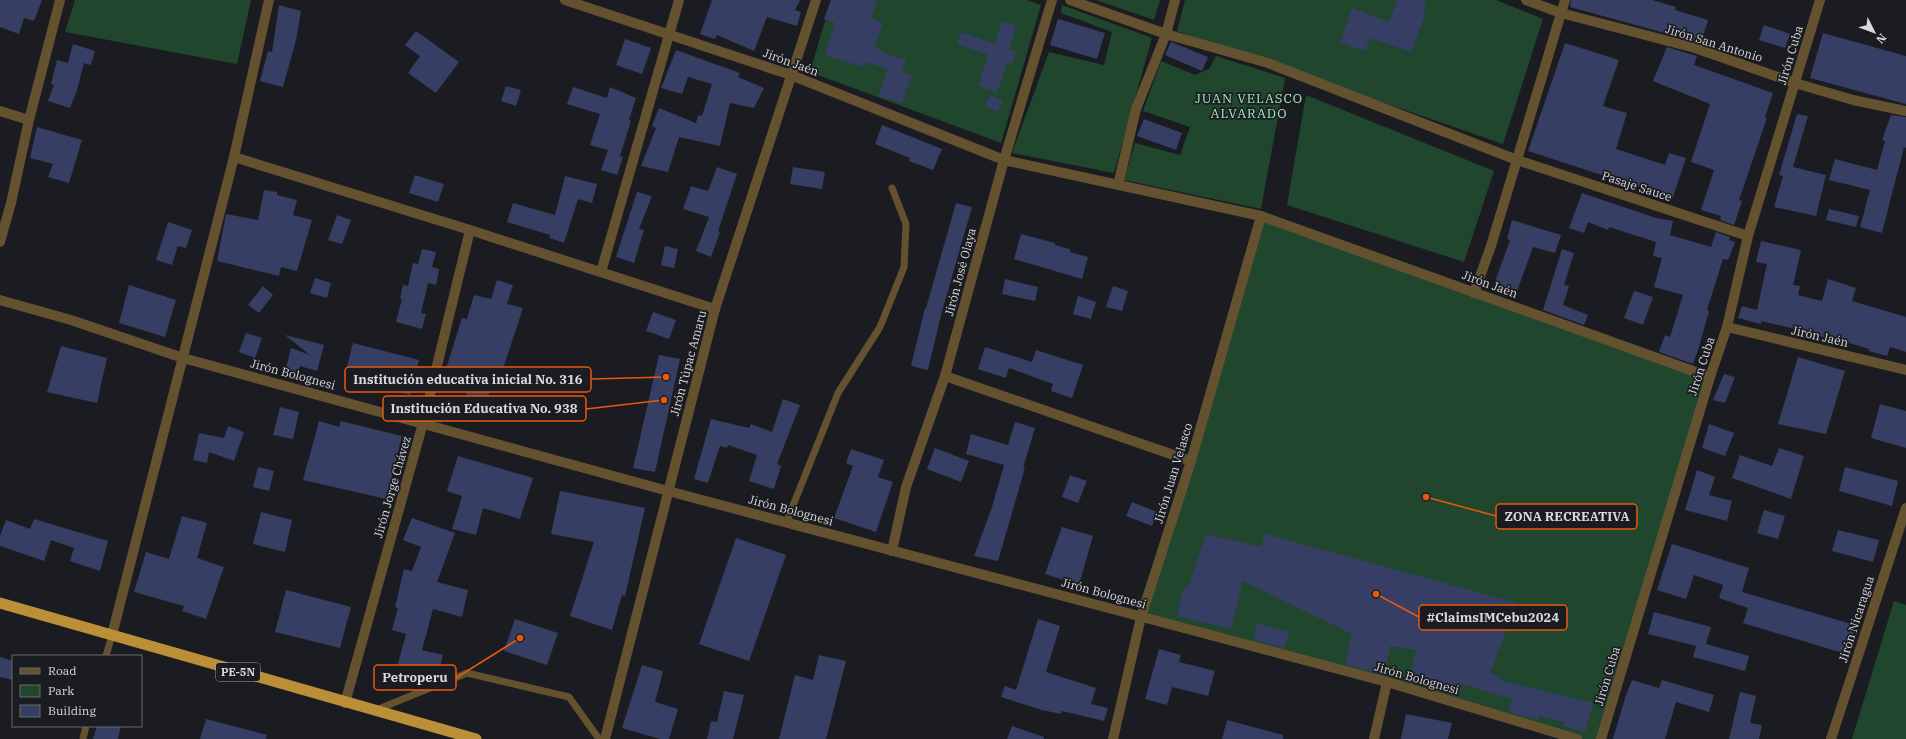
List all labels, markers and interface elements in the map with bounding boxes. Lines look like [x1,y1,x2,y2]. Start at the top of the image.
north arrow [1854,12,1894,52]
street label: Jirón San Antonio [1664,21,1765,65]
street label: Jirón Cuba [1774,23,1806,86]
text: N [1873,31,1890,47]
street label: Jirón Jaén [761,45,821,79]
district label: JUAN VELASCO ALVARADO [1195,90,1303,122]
street label: Pasaje Sauce [1600,168,1674,204]
street label: Jirón José Olaya [941,226,979,318]
street label: Jirón Jaén [1460,267,1520,301]
street label: Jirón Túpac Amaru [667,308,709,418]
street label: Jirón Jaén [1790,322,1850,350]
street label: Jirón Cuba [1684,334,1718,397]
street label: Jirón Bolognesi [249,355,337,393]
callout: Institución educativa inicial No. 316 [345,367,591,392]
text: Institución educativa inicial No. 316 [353,371,583,388]
callout: Institución Educativa No. 938 [383,396,586,421]
text: Institución Educativa No. 938 [390,400,578,417]
street label: Jirón Juan Velasco [1151,421,1195,525]
street label: Jirón Jorge Chávez [370,434,414,540]
street label: Jirón Bolognesi [747,491,835,529]
callout: ZONA RECREATIVA [1496,504,1637,529]
text: ZONA RECREATIVA [1504,508,1630,525]
street label: Jirón Nicaragua [1835,573,1877,664]
street label: Jirón Bolognesi [1060,574,1148,612]
callout: #ClaimsIMCebu2024 [1419,605,1567,630]
text: #ClaimsIMCebu2024 [1427,609,1559,626]
street label: Jirón Cuba [1591,644,1623,707]
legend [12,655,142,727]
street label: Jirón Bolognesi [1373,659,1461,697]
text: Road [48,663,77,678]
road number: PE-5N [216,663,260,681]
callout: Petroperu [374,665,456,690]
text: Petroperu [382,669,448,686]
text: Park [48,683,74,698]
text: Building [48,703,96,718]

